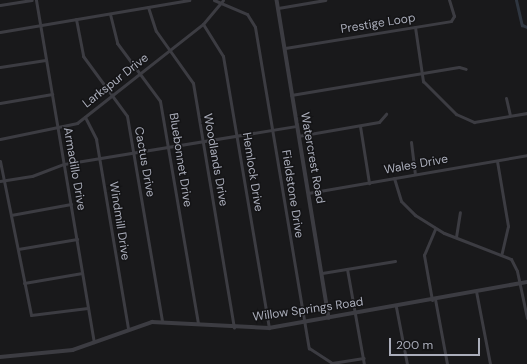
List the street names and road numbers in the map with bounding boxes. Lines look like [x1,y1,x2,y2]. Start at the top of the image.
street label: Prestige Loop [340,11,416,37]
street label: Larkspur Drive [80,51,152,111]
street label: Watercrest Road [297,111,327,205]
street label: Bluebonnet Drive [165,112,195,208]
street label: Woodlands Drive [200,112,230,208]
street label: Armadillo Drive [60,126,88,212]
street label: Cactus Drive [131,126,157,198]
street label: Hemlock Drive [239,131,265,213]
street label: Fieldstone Drive [278,149,306,239]
street label: Wales Drive [383,152,449,178]
street label: Windmill Drive [106,181,132,261]
street label: Willow Springs Road [252,295,364,325]

